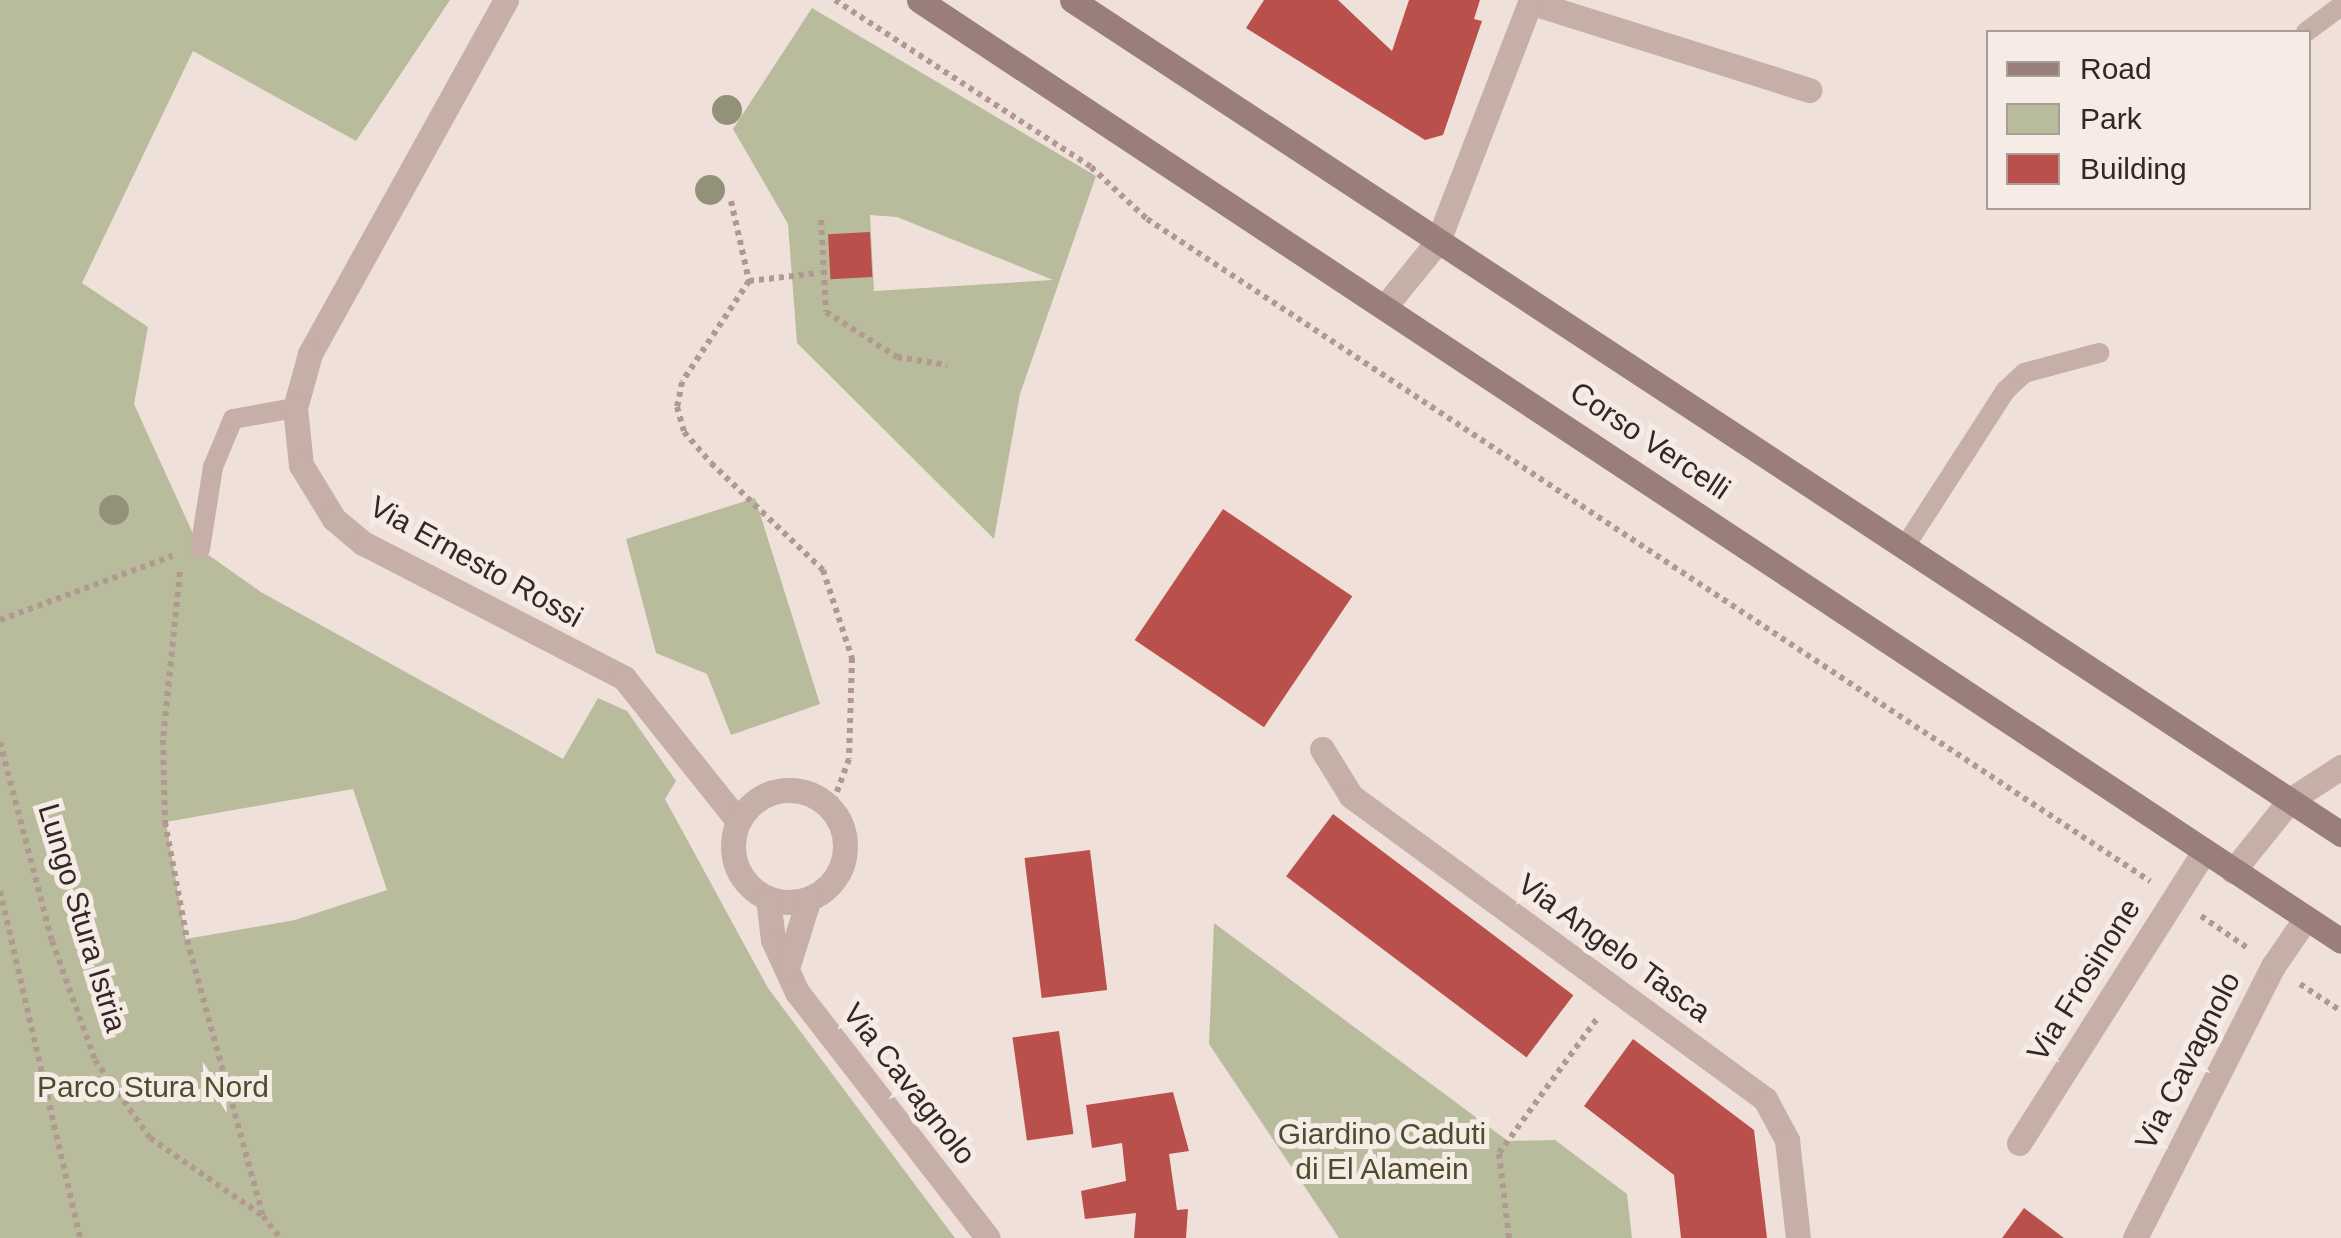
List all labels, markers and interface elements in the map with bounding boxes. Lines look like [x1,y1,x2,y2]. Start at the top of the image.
legend [1986,30,2311,210]
text: Road [2080,52,2152,85]
text: Park [2080,102,2142,135]
text: Building [2080,152,2187,185]
street label: Corso Vercelli [1563,374,1737,508]
street label: Via Ernesto Rossi [363,489,589,635]
street label: Lungo Stura Istria [30,800,134,1036]
street label: Via Angelo Tasca [1510,865,1718,1031]
street label: Via Frosinone [2020,892,2148,1068]
street label: Via Cavagnolo [2128,966,2248,1156]
street label: Via Cavagnolo [835,996,983,1172]
park label: Parco Stura Nord [37,1069,269,1105]
park label: Giardino Caduti di El Alamein [1278,1116,1486,1186]

